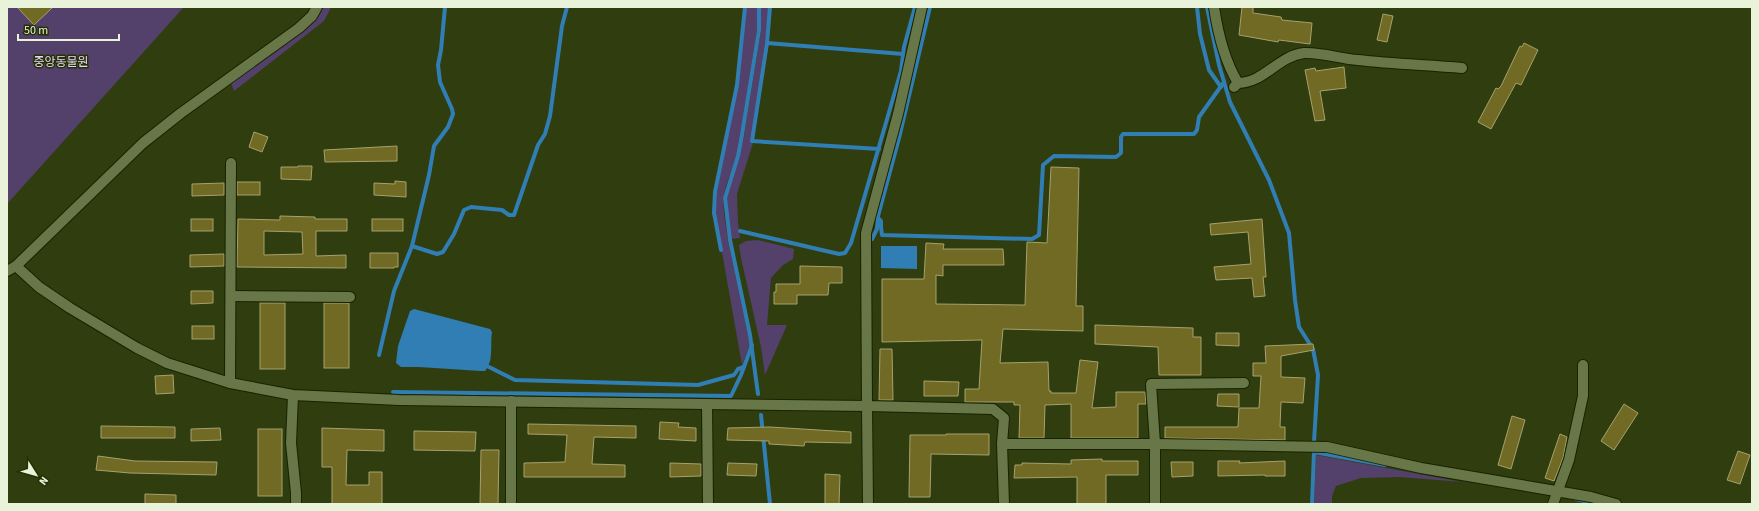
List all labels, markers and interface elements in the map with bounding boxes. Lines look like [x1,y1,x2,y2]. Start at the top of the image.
scale bar [18,16,119,42]
text: 50 m [24,22,48,39]
park label: 중앙동물원 [33,54,89,71]
north arrow [16,455,56,495]
text: N [35,473,52,488]

